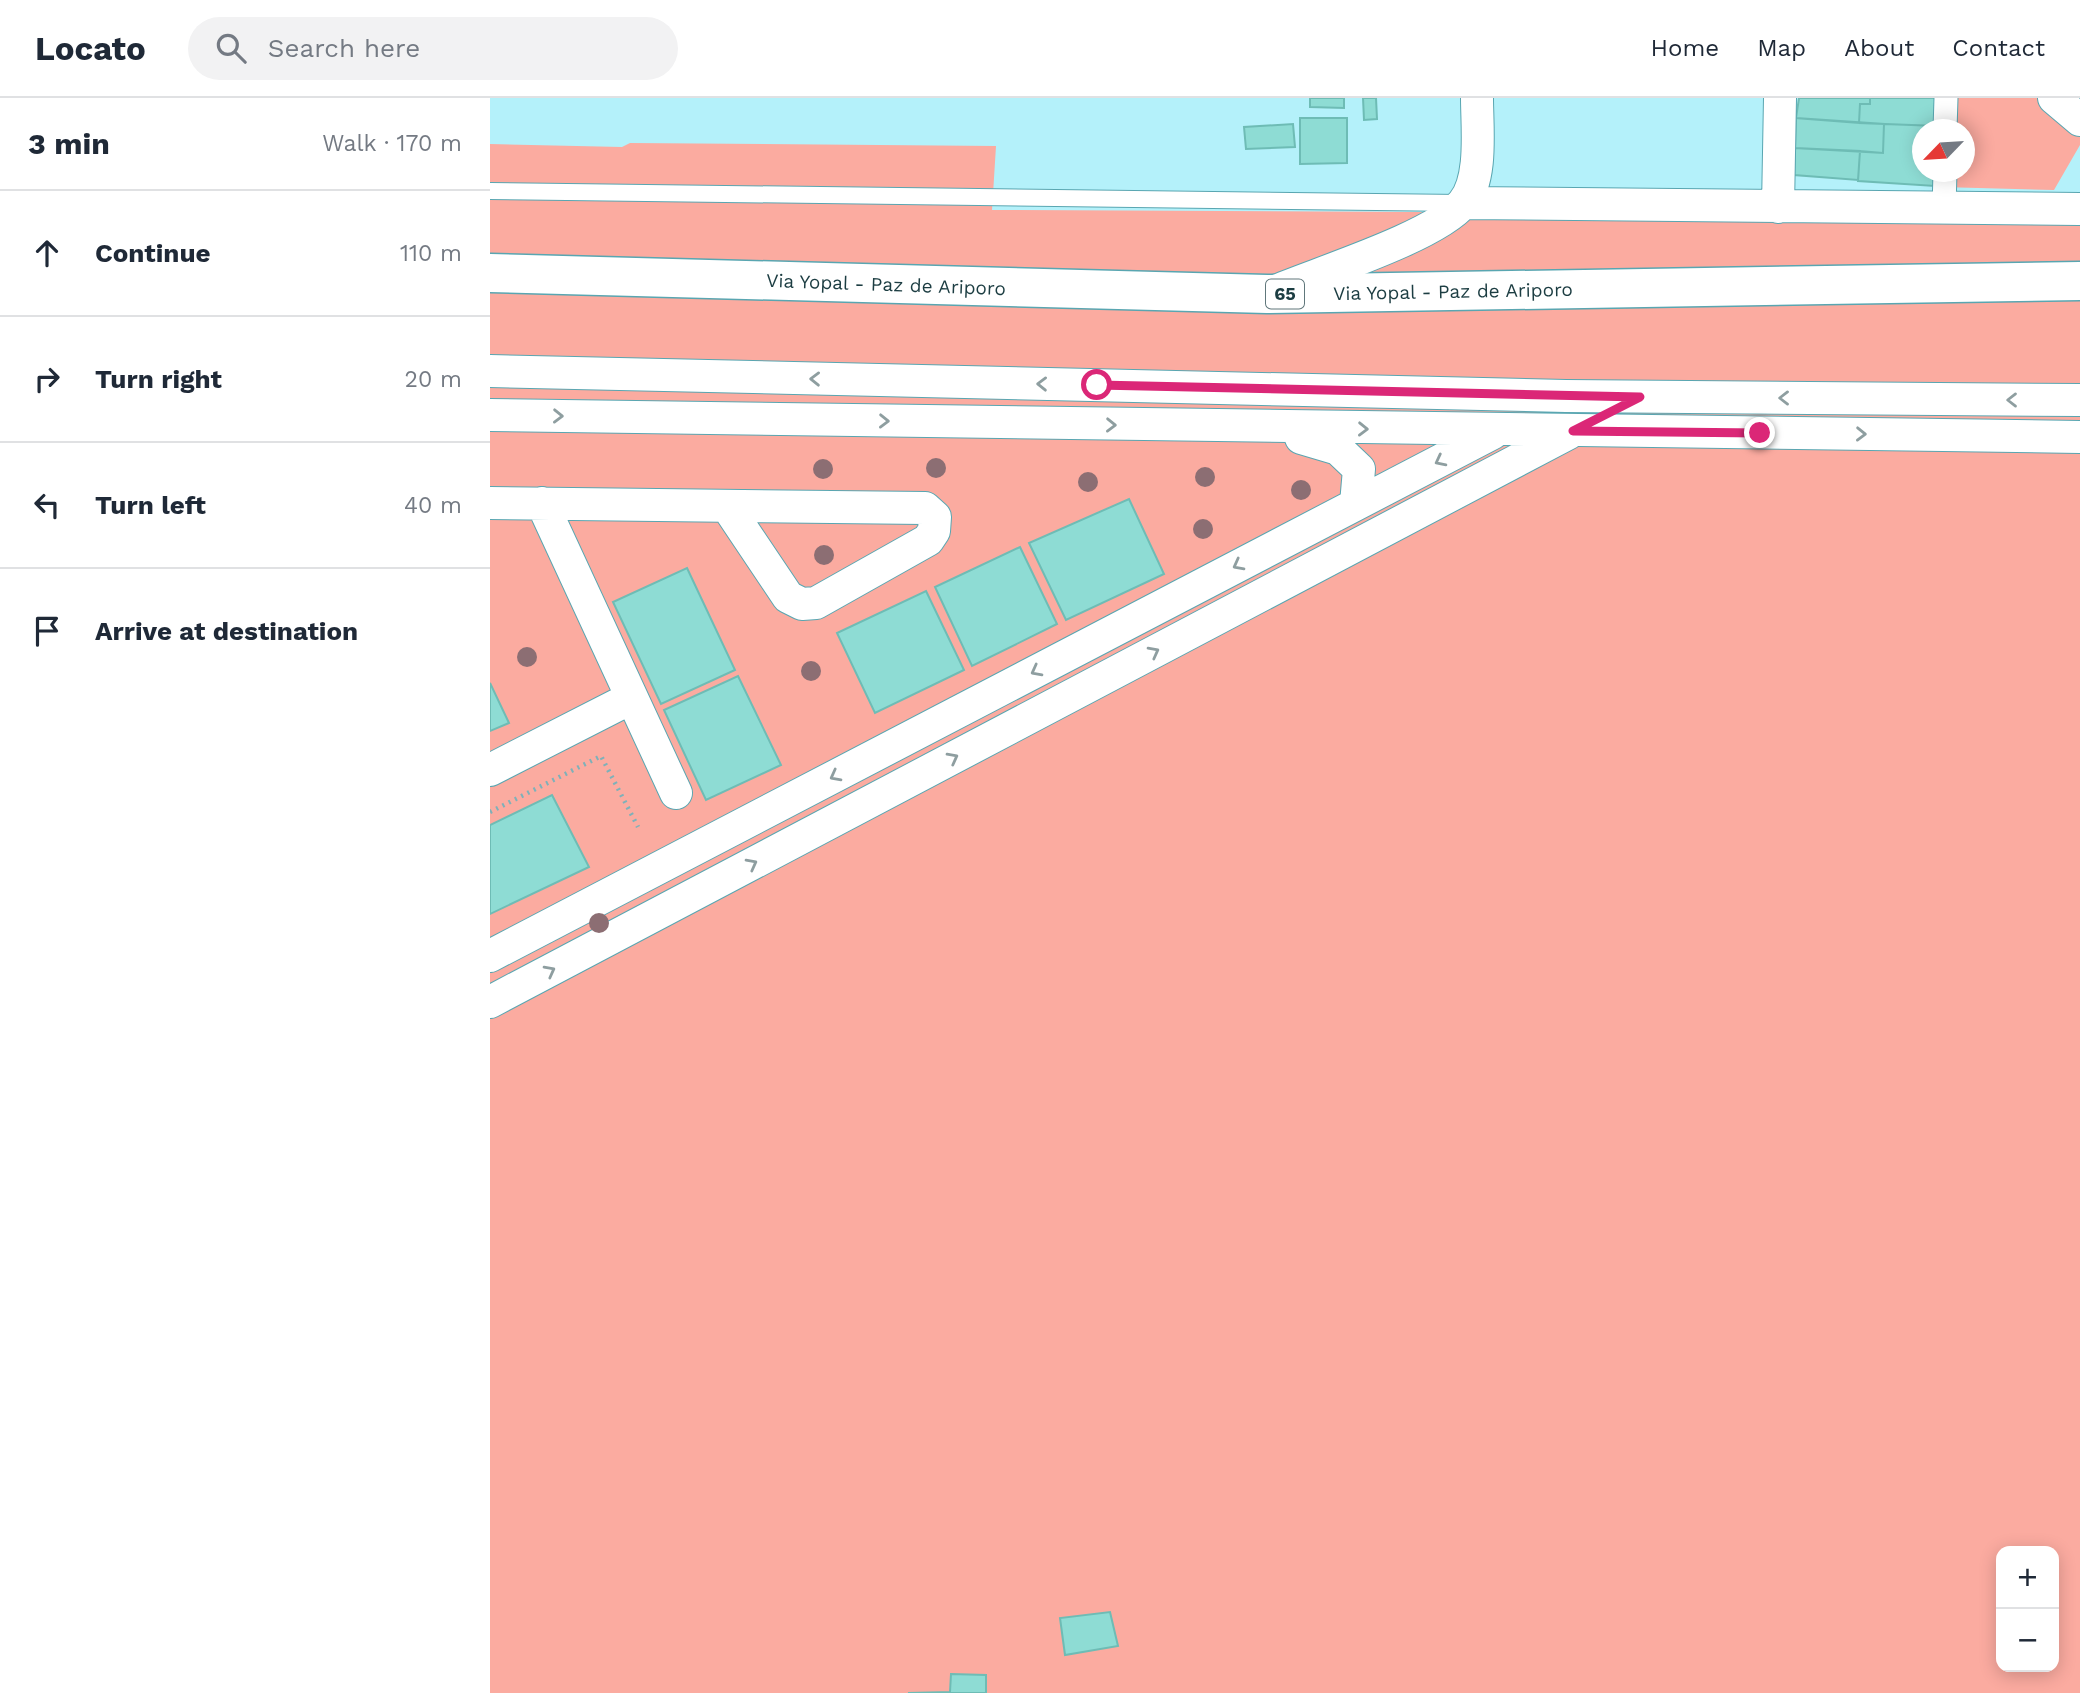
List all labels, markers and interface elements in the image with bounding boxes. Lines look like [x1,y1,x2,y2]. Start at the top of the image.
search box [188,17,678,80]
text: Locato [35,29,146,68]
icon: search [212,29,250,67]
text: Search here [268,33,420,63]
text: Home [1651,34,1719,62]
text: Map [1757,34,1806,62]
text: About [1844,34,1914,62]
text: Contact [1952,34,2045,62]
north arrow [1912,119,1975,182]
text: 3 min [28,126,110,161]
text: Walk · 170 m [322,130,462,157]
icon: ahead [28,234,66,272]
text: Continue [95,238,211,268]
text: 110 m [400,240,462,267]
street label: Via Yopal - Paz de Ariporo [766,269,1006,300]
street label: Via Yopal - Paz de Ariporo [1333,278,1573,305]
road number: 65 [1266,280,1304,308]
icon: right [28,360,66,398]
text: Turn right [95,364,222,394]
text: 20 m [405,366,462,393]
route start [1081,369,1112,400]
one-way arrow [809,371,820,386]
one-way arrow [1037,376,1047,392]
one-way arrow [1779,390,1789,406]
one-way arrow [2006,392,2017,408]
one-way arrow [553,408,564,424]
one-way arrow [878,414,889,429]
one-way arrow [1106,417,1117,433]
route end [1744,417,1775,448]
one-way arrow [1358,421,1369,437]
one-way arrow [1856,426,1867,442]
one-way arrow [1435,452,1447,466]
icon: left [28,486,66,524]
text: Turn left [95,490,206,520]
text: 40 m [404,492,462,519]
one-way arrow [1233,557,1245,571]
icon: arrive [28,612,66,650]
text: Arrive at destination [95,616,358,646]
one-way arrow [1147,647,1159,660]
one-way arrow [1031,662,1043,676]
one-way arrow [946,753,958,767]
one-way arrow [829,768,842,782]
one-way arrow [744,859,757,873]
one-way arrow [543,965,556,979]
map controls [1996,1546,2059,1672]
button: + [1996,1546,2059,1609]
button: − [1996,1609,2059,1672]

